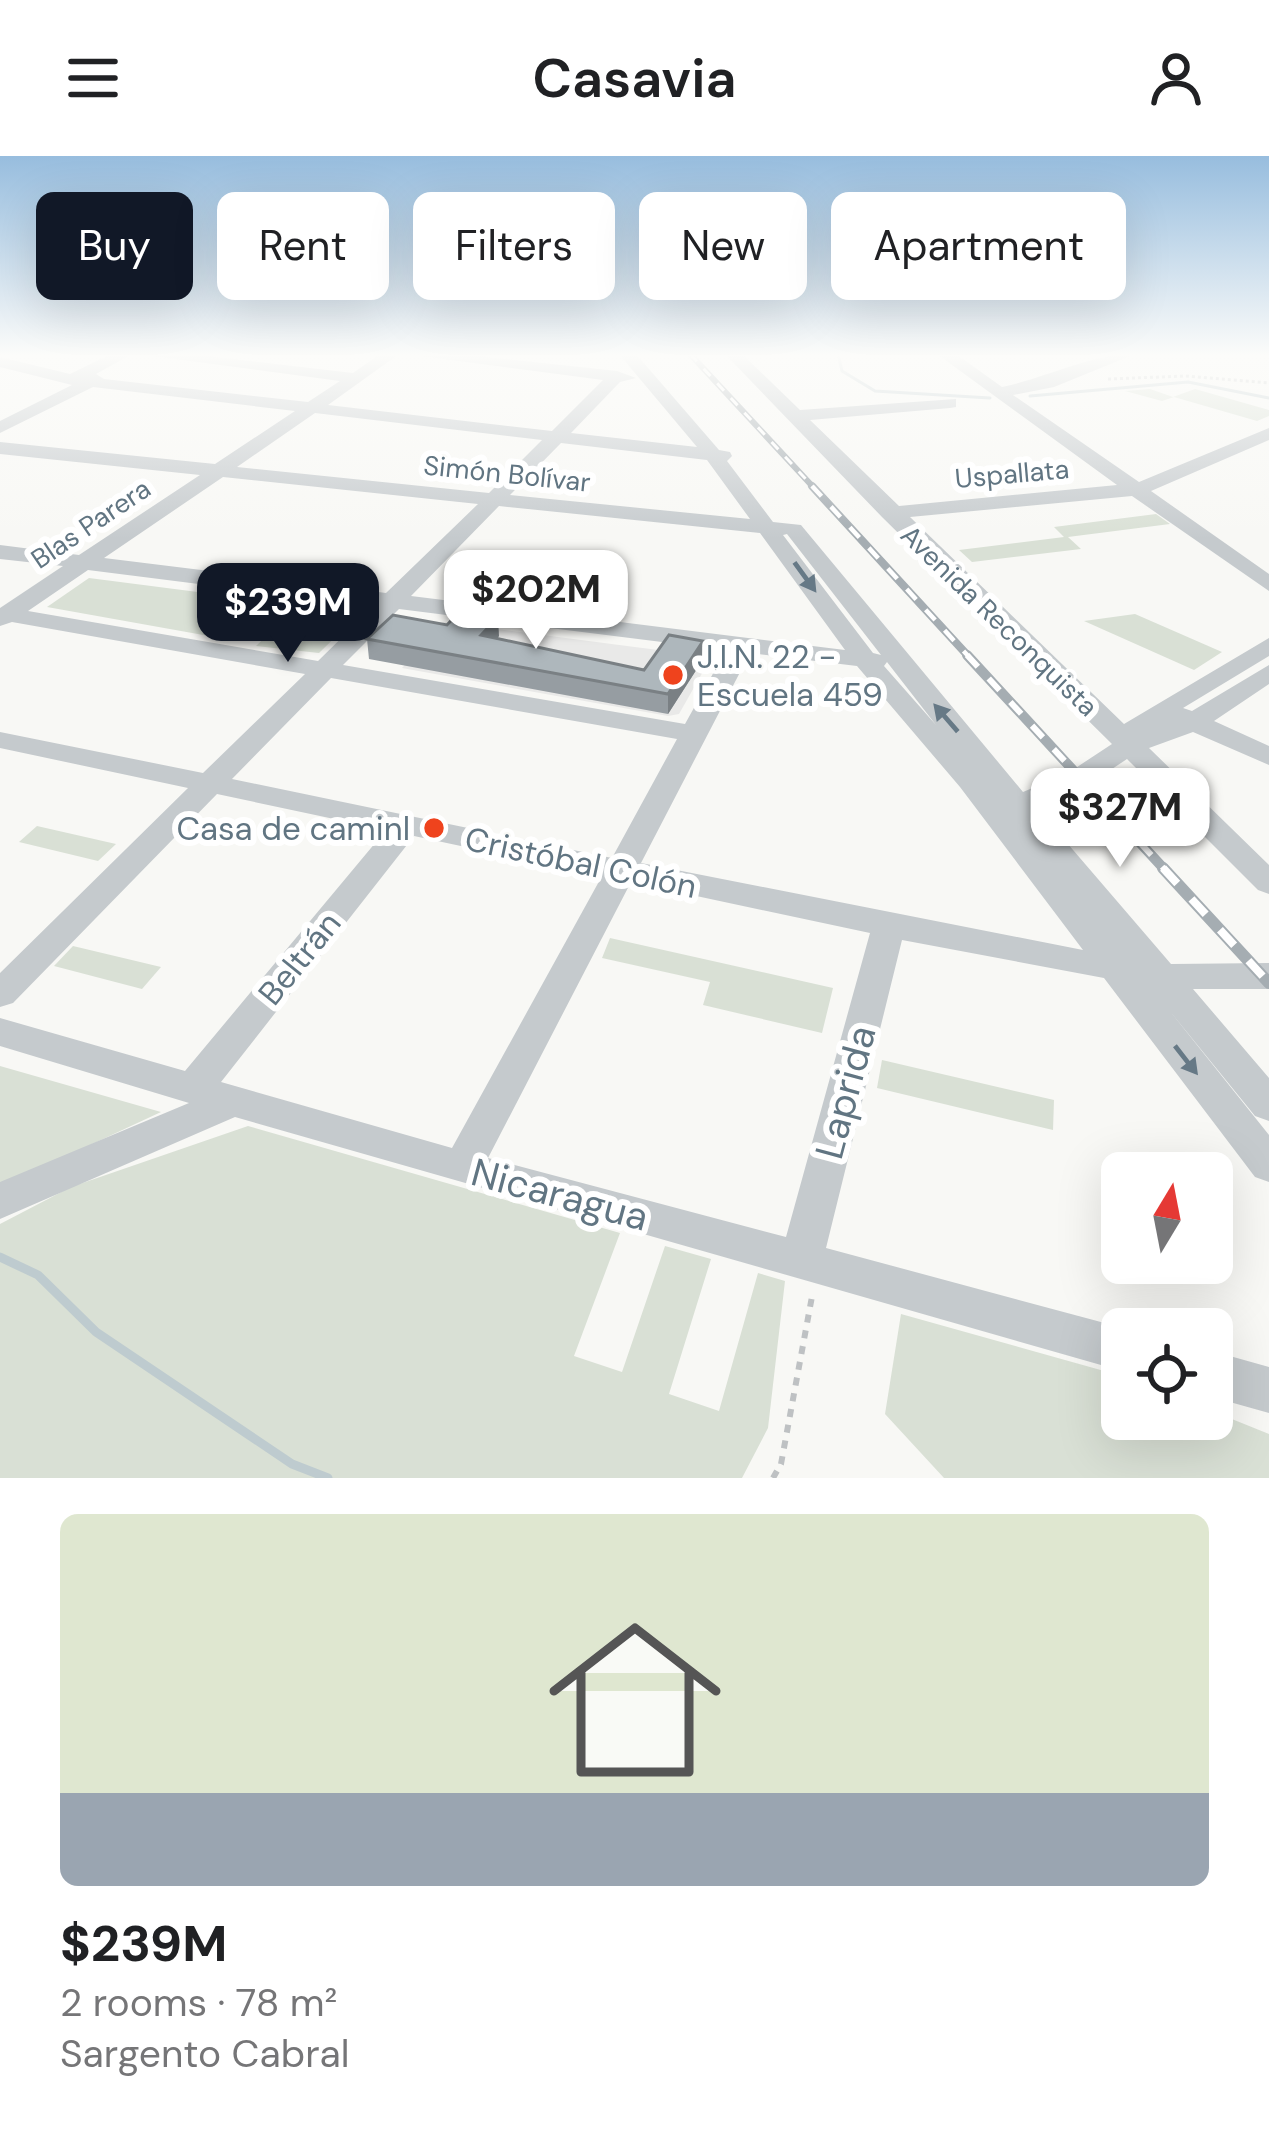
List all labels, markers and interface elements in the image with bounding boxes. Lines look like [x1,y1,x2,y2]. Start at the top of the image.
text: Casavia [532,43,737,114]
icon: menu [60,45,126,111]
icon: person [1143,45,1209,111]
chip: Buy [36,192,193,300]
chip: Rent [217,192,389,300]
chip: Filters [413,192,615,300]
chip: New [639,192,807,300]
chip: Apartment [831,192,1126,300]
street label: Simón Bolívar [422,447,592,500]
street label: Uspallata [953,451,1070,496]
street label: Blas Parera [24,471,157,576]
street label: Avenida Reconquista [893,517,1105,724]
pin: $202M [452,550,620,652]
one-way arrow [793,561,816,593]
pin: $239M [204,563,372,665]
text: $202M [471,563,601,614]
text: $239M [224,576,352,627]
place label: J.I.N. 22 - Escuela 459 [697,635,883,716]
marker: J.I.N. 22 - Escuela 459 [660,662,686,688]
one-way arrow [933,703,960,733]
pin: $327M [1036,768,1204,870]
text: $327M [1058,781,1182,832]
place label: Casa de caminl [176,807,410,850]
marker: Casa de caminl [421,815,447,841]
street label: Cristóbal Colón [461,817,701,908]
street label: Beltrán [249,903,350,1014]
street label: Laprida [803,1020,888,1164]
one-way arrow [1173,1044,1198,1075]
street label: Nicaragua [466,1146,654,1243]
north arrow [1101,1152,1233,1284]
map controls [1101,1152,1233,1440]
button: locate [1101,1308,1233,1440]
icon: home [527,1592,743,1808]
text: $239M [60,1910,227,1977]
text: 2 rooms · 78 m² [60,1977,337,2028]
text: Sargento Cabral [60,2028,350,2079]

